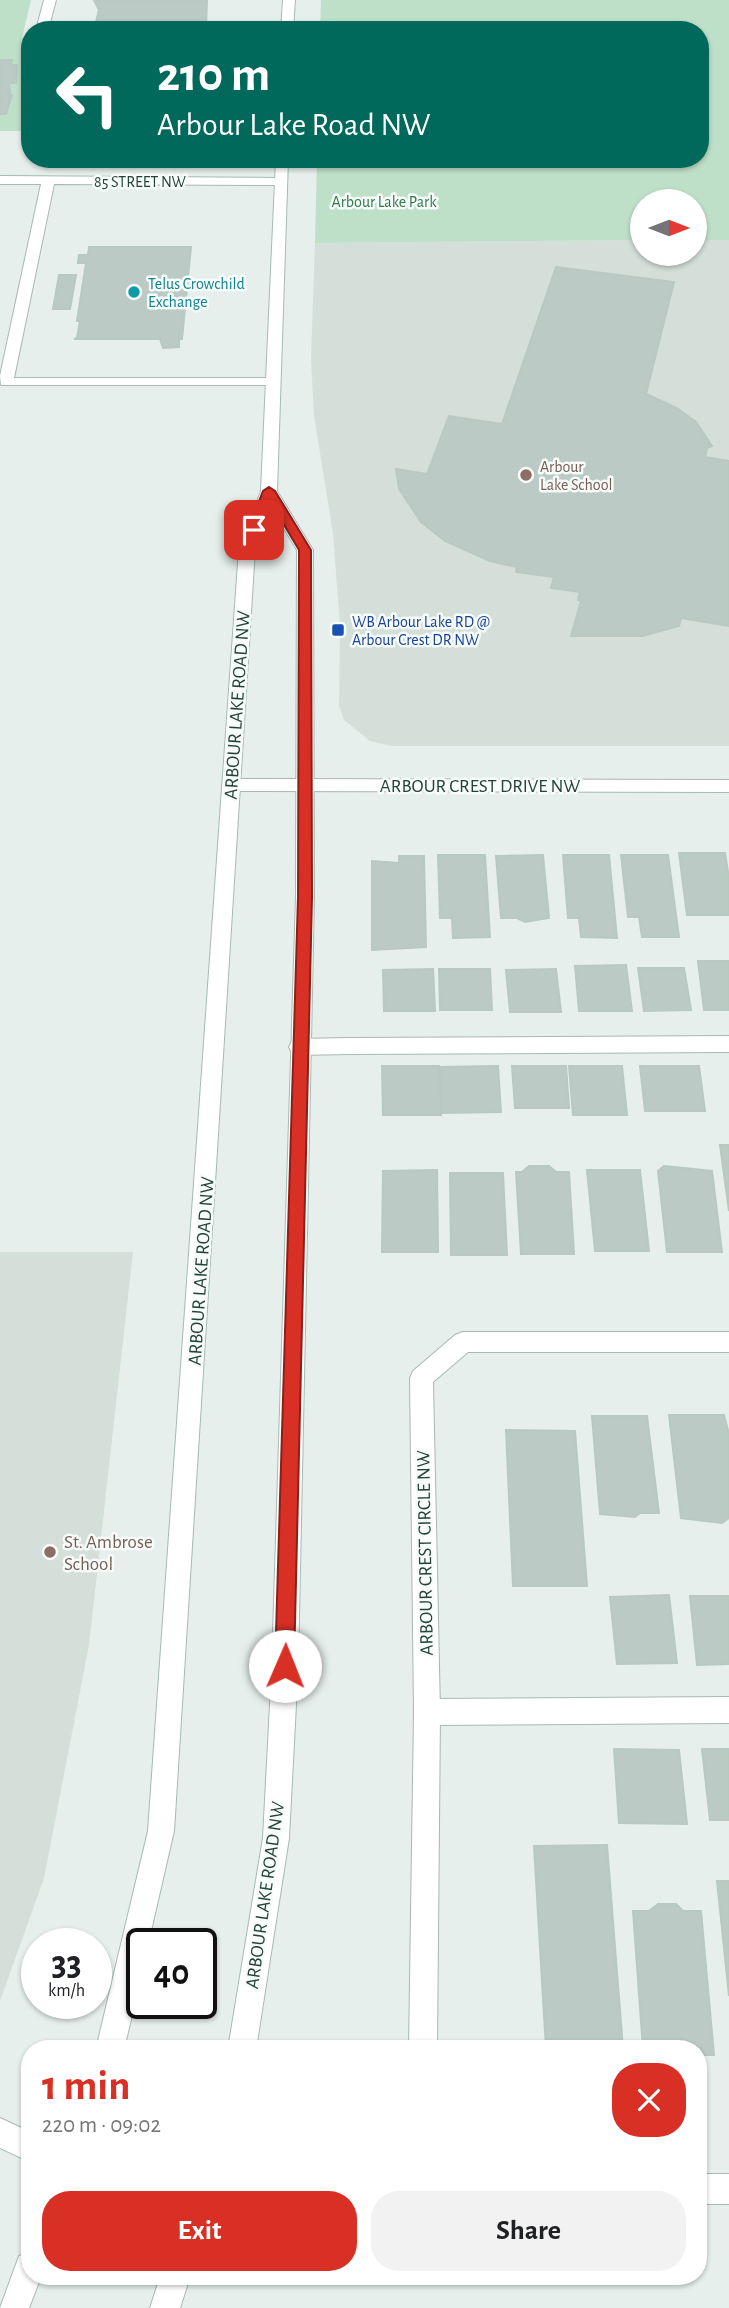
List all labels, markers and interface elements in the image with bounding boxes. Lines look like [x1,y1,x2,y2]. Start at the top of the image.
icon: left [42,49,133,140]
text: 210 m [157,51,270,100]
text: Arbour Lake Road NW [157,109,430,141]
street label: 85 STREET NW [94,174,187,190]
north arrow [630,189,707,266]
map controls [630,189,707,266]
park label: Arbour Lake Park [332,194,437,210]
place label: Telus Crowchild Exchange [148,276,245,310]
marker: Telus Crowchild Exchange [126,284,142,300]
place label: Arbour Lake School [540,459,612,493]
marker: Arbour Lake School [518,467,534,483]
pin [224,500,284,560]
icon: arrive [235,511,273,549]
street label: ARBOUR LAKE ROAD NW [221,610,254,800]
place label: WB Arbour Lake RD @ Arbour Crest DR NW [352,614,490,648]
marker: WB Arbour Lake RD @ Arbour Crest DR NW [330,622,346,638]
street label: ARBOUR CREST DRIVE NW [380,777,580,796]
street label: ARBOUR LAKE ROAD NW [185,1176,218,1366]
street label: ARBOUR CREST CIRCLE NW [414,1450,437,1656]
place label: St. Ambrose School [64,1533,153,1574]
marker: St. Ambrose School [42,1544,58,1560]
position arrow [248,1629,322,1703]
street label: ARBOUR LAKE ROAD NW [243,1800,288,1990]
speed limit sign: 40 [126,1928,217,2019]
text: 33 [51,1947,82,1982]
text: km/h [48,1982,85,2000]
button: close [612,2063,686,2137]
text: 1 min [42,2065,131,2107]
text: 220 m · 09:02 [42,2114,161,2137]
button: Exit [42,2191,357,2271]
button: Share [371,2191,686,2271]

